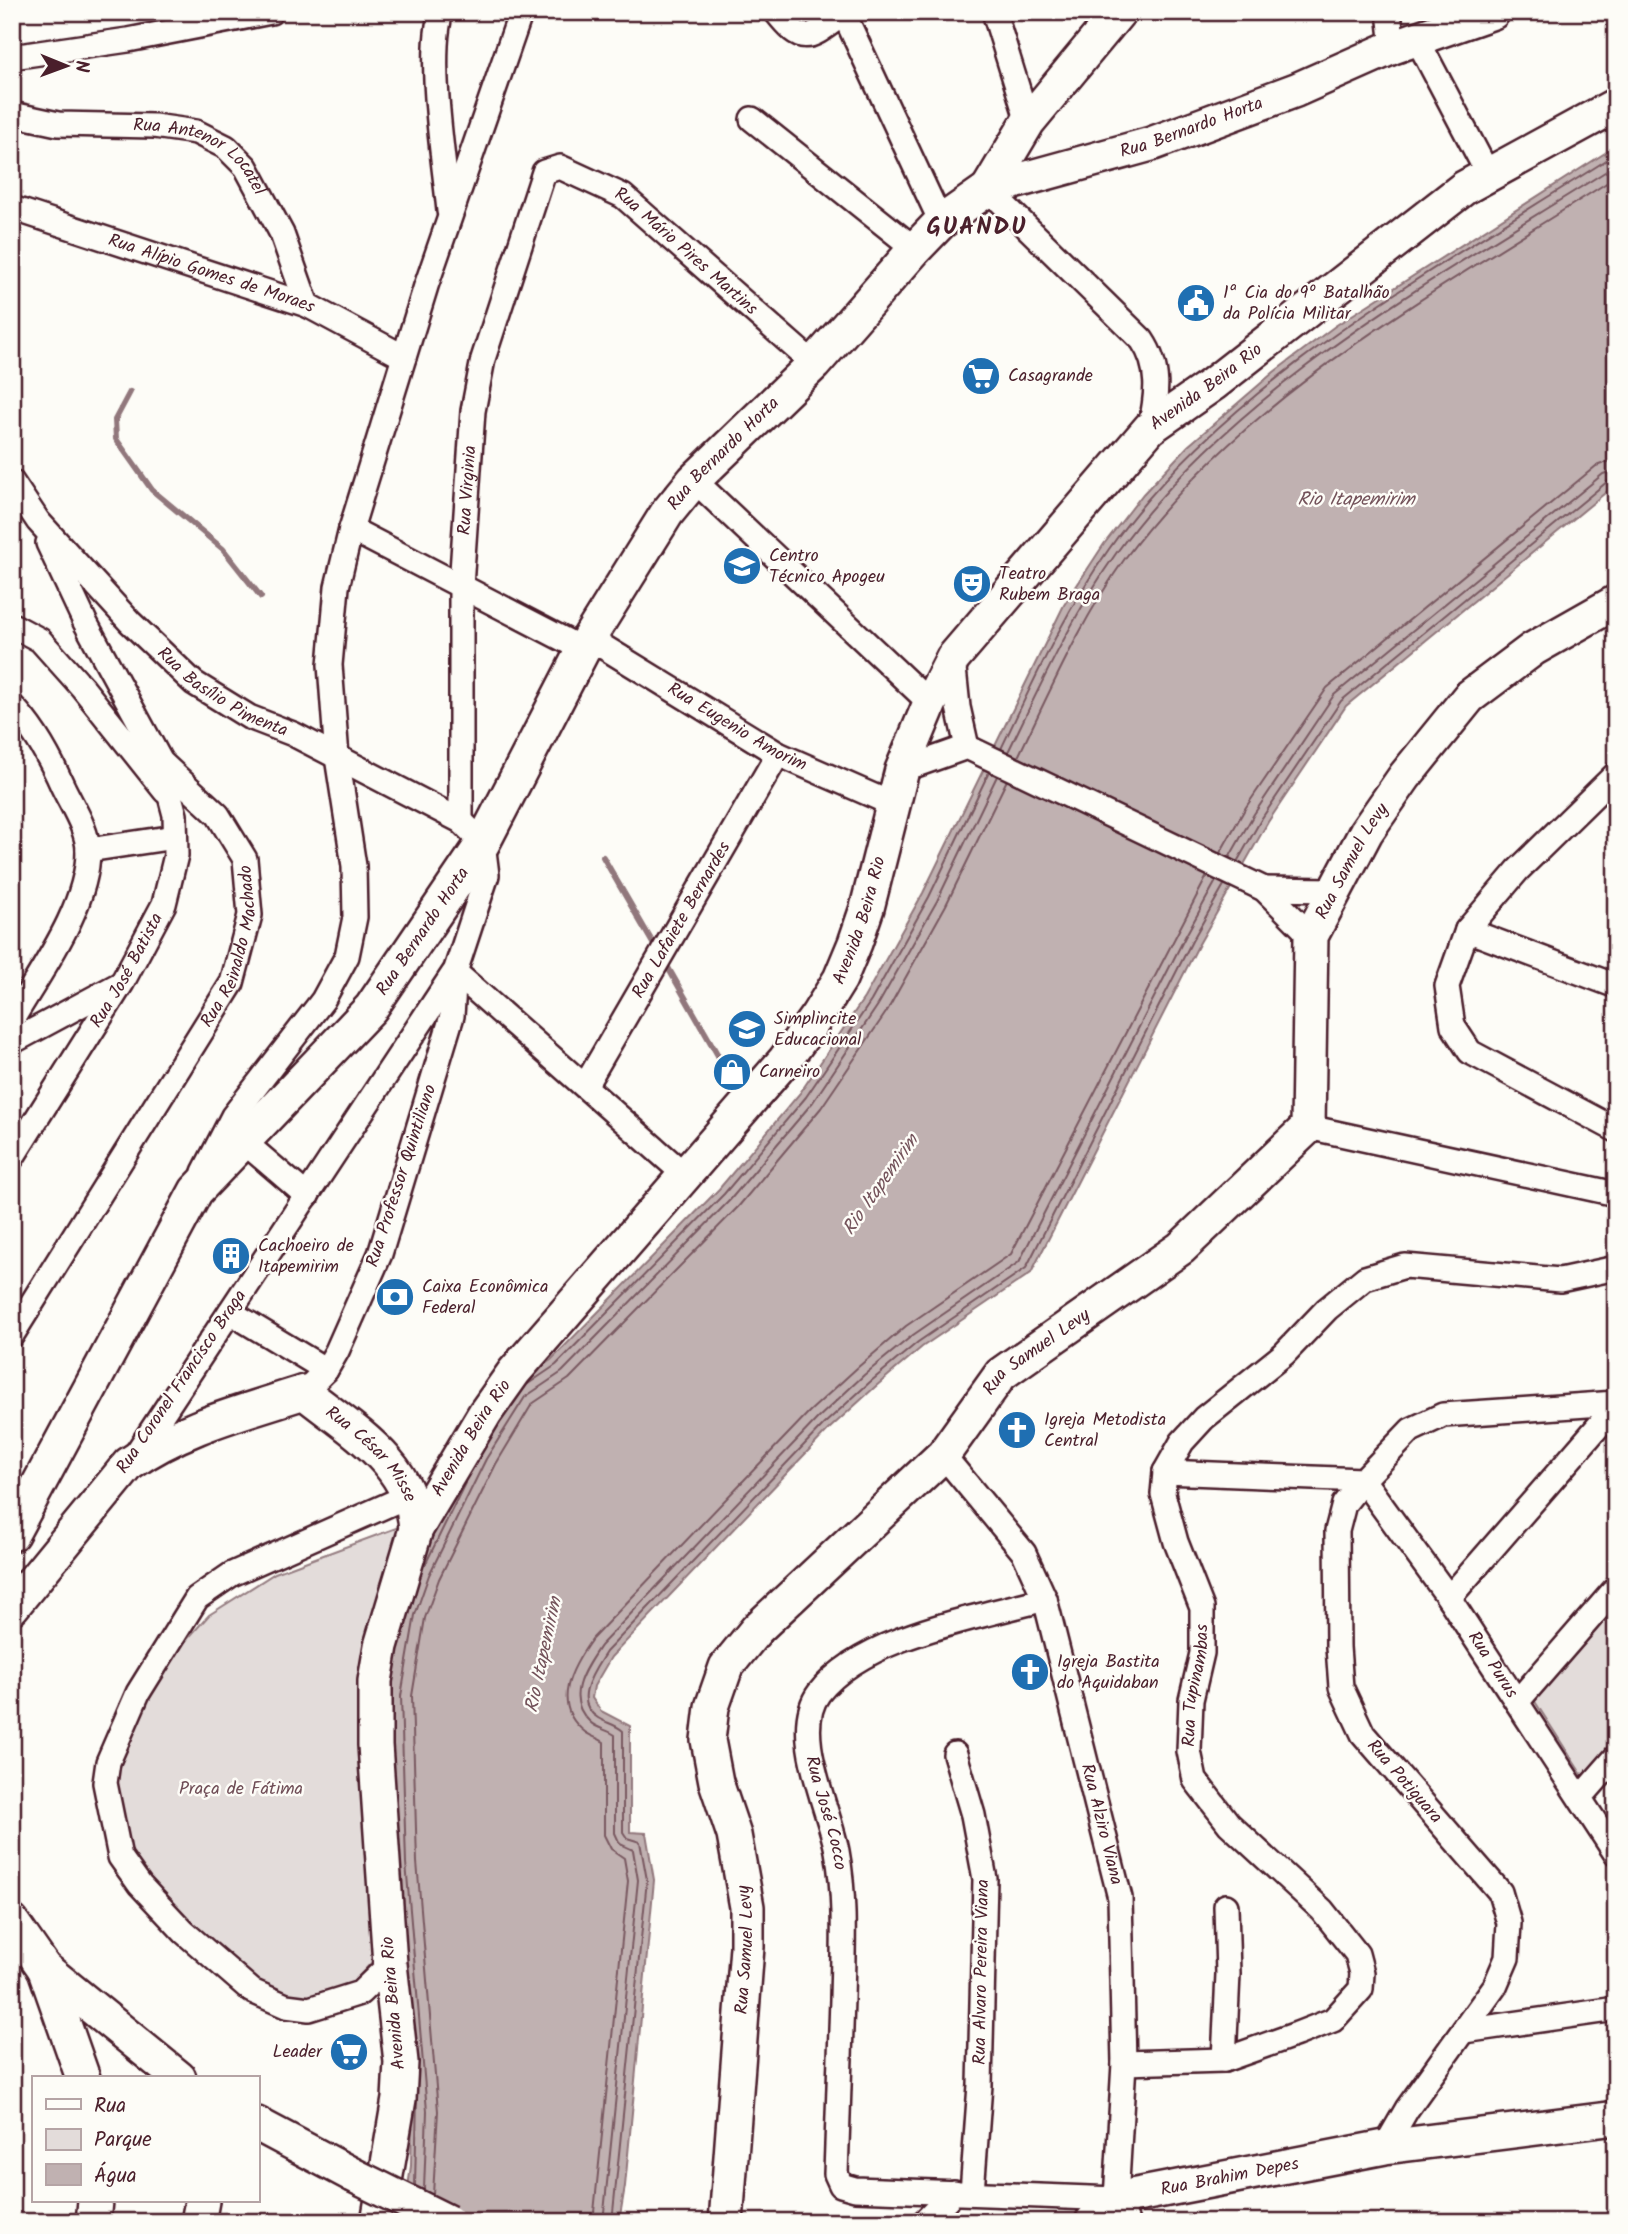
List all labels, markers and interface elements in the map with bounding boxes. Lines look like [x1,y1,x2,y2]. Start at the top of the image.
north arrow [32,32,102,102]
text: N [66,60,96,73]
street label: Rua Bernardo Horta [1116,89,1267,166]
street label: Rua Antenor Locatel [133,111,273,201]
street label: Rua Mário Pires Martins [610,180,765,323]
district label: GUANDU [926,208,1028,247]
street label: Rua Alípio Gomes de Moraes [104,226,321,322]
place label: 1ª Cia do 9º Batalhão da Polícia Militar [1223,279,1390,329]
public building icon: 1ª Cia do 9º Batalhão da Polícia Militar [1175,282,1217,324]
street label: Avenida Beira Rio [1144,336,1269,438]
supermarket icon: Casagrande [960,355,1002,397]
place label: Casagrande [1008,362,1093,391]
street label: Rua Bernardo Horta [660,390,786,517]
street label: Rua Virginia [450,444,485,536]
water label: Rio Itapemirim [1297,485,1416,515]
place label: Centro Técnico Apogeu [769,542,885,592]
school or university icon: Centro Técnico Apogeu [721,545,763,587]
place label: Teatro Rubem Braga [999,560,1100,610]
theatre icon: Teatro Rubem Braga [951,563,993,605]
street label: Rua Basílio Pimenta [150,640,292,745]
street label: Rua Eugenio Amorim [662,675,812,779]
street label: Rua Samuel Levy [1308,797,1397,925]
street label: Rua Lafaiete Bernardes [624,836,739,1004]
street label: Avenida Beira Rio [825,853,894,989]
street label: Rua Bernardo Horta [369,861,477,1002]
street label: Rua Reinaldo Machado [193,864,265,1033]
street label: Rua José Batista [83,908,171,1034]
place label: Simplincite Educacional [774,1005,862,1055]
school or university icon: Simplincite Educacional [726,1008,768,1050]
shop icon: Carneiro [711,1051,753,1093]
place label: Carneiro [759,1058,820,1087]
street label: Rua Professor Quintiliano [359,1081,445,1271]
water label: Rio Itapemirim [835,1127,928,1242]
place label: Cachoeiro de Itapemirim [258,1232,354,1282]
building icon: Cachoeiro de Itapemirim [210,1235,252,1277]
place label: Caixa Econômica Federal [422,1273,548,1323]
bank icon: Caixa Econômica Federal [374,1276,416,1318]
street label: Rua Coronel Francisco Braga [109,1284,255,1480]
street label: Rua Samuel Levy [976,1301,1097,1402]
street label: Avenida Beira Rio [424,1373,519,1502]
street label: Rua César Misse [319,1399,424,1506]
place label: Igreja Metodista Central [1044,1406,1166,1456]
church icon: Igreja Metodista Central [996,1409,1038,1451]
water label: Rio Itapemirim [517,1593,571,1715]
street label: Rua Tupinambas [1175,1624,1217,1747]
street label: Rua Purus [1460,1625,1526,1705]
place label: Igreja Bastita do Aquidaban [1057,1648,1160,1698]
church icon: Igreja Bastita do Aquidaban [1009,1651,1051,1693]
street label: Rua Potiguara [1359,1733,1449,1831]
street label: Rua José Cocco [797,1753,854,1872]
street label: Rua Alziro Viana [1072,1761,1131,1888]
park label: Praça de Fátima [179,1775,303,1804]
street label: Rua Alvaro Pereira Viana [966,1879,998,2065]
street label: Rua Samuel Levy [727,1882,762,2016]
street label: Avenida Beira Rio [374,1935,414,2071]
supermarket icon: Leader [328,2031,370,2073]
place label: Leader [273,2038,323,2067]
legend [32,2076,259,2202]
text: Rua [94,2090,126,2123]
text: Parque [94,2124,152,2157]
street label: Rua Brahim Depes [1158,2149,1302,2205]
text: Água [94,2160,137,2193]

